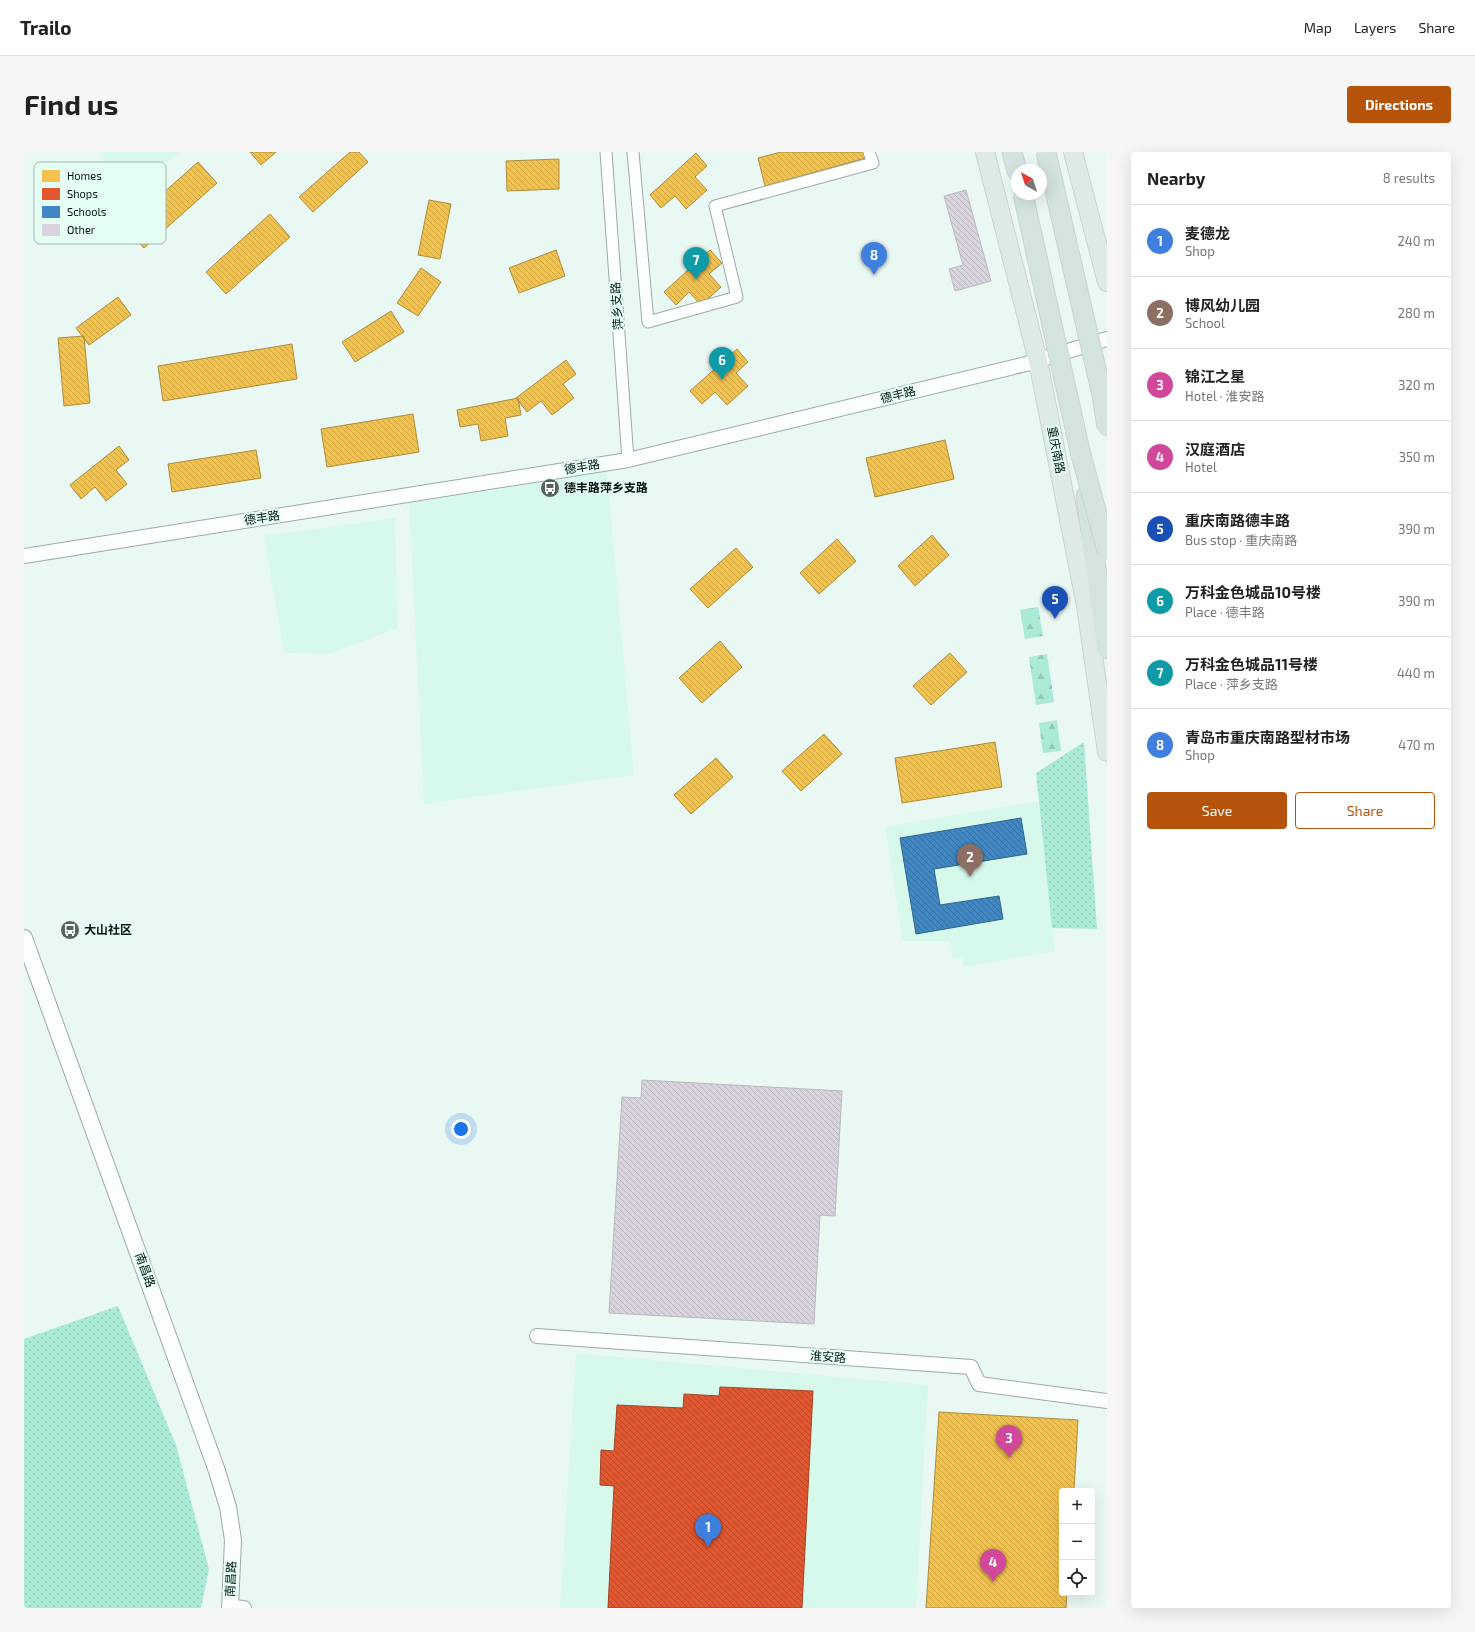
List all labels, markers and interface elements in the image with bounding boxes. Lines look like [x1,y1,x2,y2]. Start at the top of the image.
text: Trailo [20,16,72,39]
text: Map [1304,19,1332,36]
text: Layers [1354,19,1396,36]
text: Share [1418,19,1455,36]
button: Directions [1347,86,1451,123]
text: Find us [24,87,118,121]
legend [34,162,166,244]
north arrow [1011,164,1047,200]
text: Nearby [1147,168,1205,188]
text: Homes [67,169,102,182]
text: 8 results [1383,170,1435,186]
text: Shops [67,187,98,200]
text: Schools [67,205,107,218]
text: Other [67,223,96,236]
text: 麦德龙 [1185,224,1230,242]
text: 1 [1157,233,1163,249]
text: 240 m [1398,233,1435,249]
pin: 8 [861,242,887,275]
text: Shop [1185,243,1215,259]
pin: 7 [683,247,709,280]
street label: 萍乡支路 [607,282,625,331]
text: 博风幼儿园 [1185,296,1260,314]
text: 2 [1156,305,1164,321]
text: 280 m [1398,305,1435,321]
text: School [1185,315,1225,331]
pin: 6 [709,347,735,380]
text: 锦江之星 [1185,367,1245,385]
text: 3 [1156,377,1164,393]
text: 320 m [1398,377,1435,393]
street label: 德丰路 [879,383,917,405]
text: Hotel · 淮安路 [1185,388,1264,404]
street label: 重庆南路 [1046,425,1068,475]
text: 汉庭酒店 [1185,440,1245,458]
text: 4 [1156,449,1164,465]
text: 350 m [1399,449,1435,465]
street label: 德丰路 [563,456,601,476]
text: Hotel [1185,459,1217,475]
bus stop icon: 德丰路萍乡支路 [539,477,561,499]
place label: 德丰路萍乡支路 [564,480,648,494]
street label: 德丰路 [243,507,281,527]
text: 重庆南路德丰路 [1185,511,1290,529]
text: 5 [1156,521,1164,537]
text: 390 m [1398,521,1435,537]
text: Bus stop · 重庆南路 [1185,532,1297,548]
text: 万科金色城品10号楼 [1185,583,1321,601]
pin: 5 [1042,586,1068,619]
text: 6 [1156,593,1164,609]
text: 390 m [1398,593,1435,609]
text: Place · 德丰路 [1185,604,1265,620]
text: 万科金色城品11号楼 [1185,655,1318,673]
text: 7 [1157,665,1163,681]
text: 440 m [1397,665,1435,681]
text: Place · 萍乡支路 [1185,676,1278,692]
text: 青岛市重庆南路型材市场 [1185,728,1350,746]
text: 8 [1156,737,1164,753]
text: 470 m [1398,737,1435,753]
text: Shop [1185,747,1215,763]
button: Save [1147,792,1287,829]
button: Share [1295,792,1435,829]
pin: 2 [957,844,983,877]
bus stop icon: 大山社区 [59,919,81,941]
place label: 大山社区 [84,922,132,936]
your location [451,1119,471,1139]
street label: 南昌路 [133,1250,159,1289]
street label: 淮安路 [810,1348,847,1364]
pin: 3 [996,1425,1022,1458]
map controls [1059,1488,1095,1596]
button: + [1059,1488,1095,1524]
pin: 1 [695,1514,721,1547]
button: − [1059,1524,1095,1560]
pin: 4 [980,1549,1006,1582]
button: locate [1059,1560,1095,1596]
street label: 南昌路 [222,1561,238,1597]

